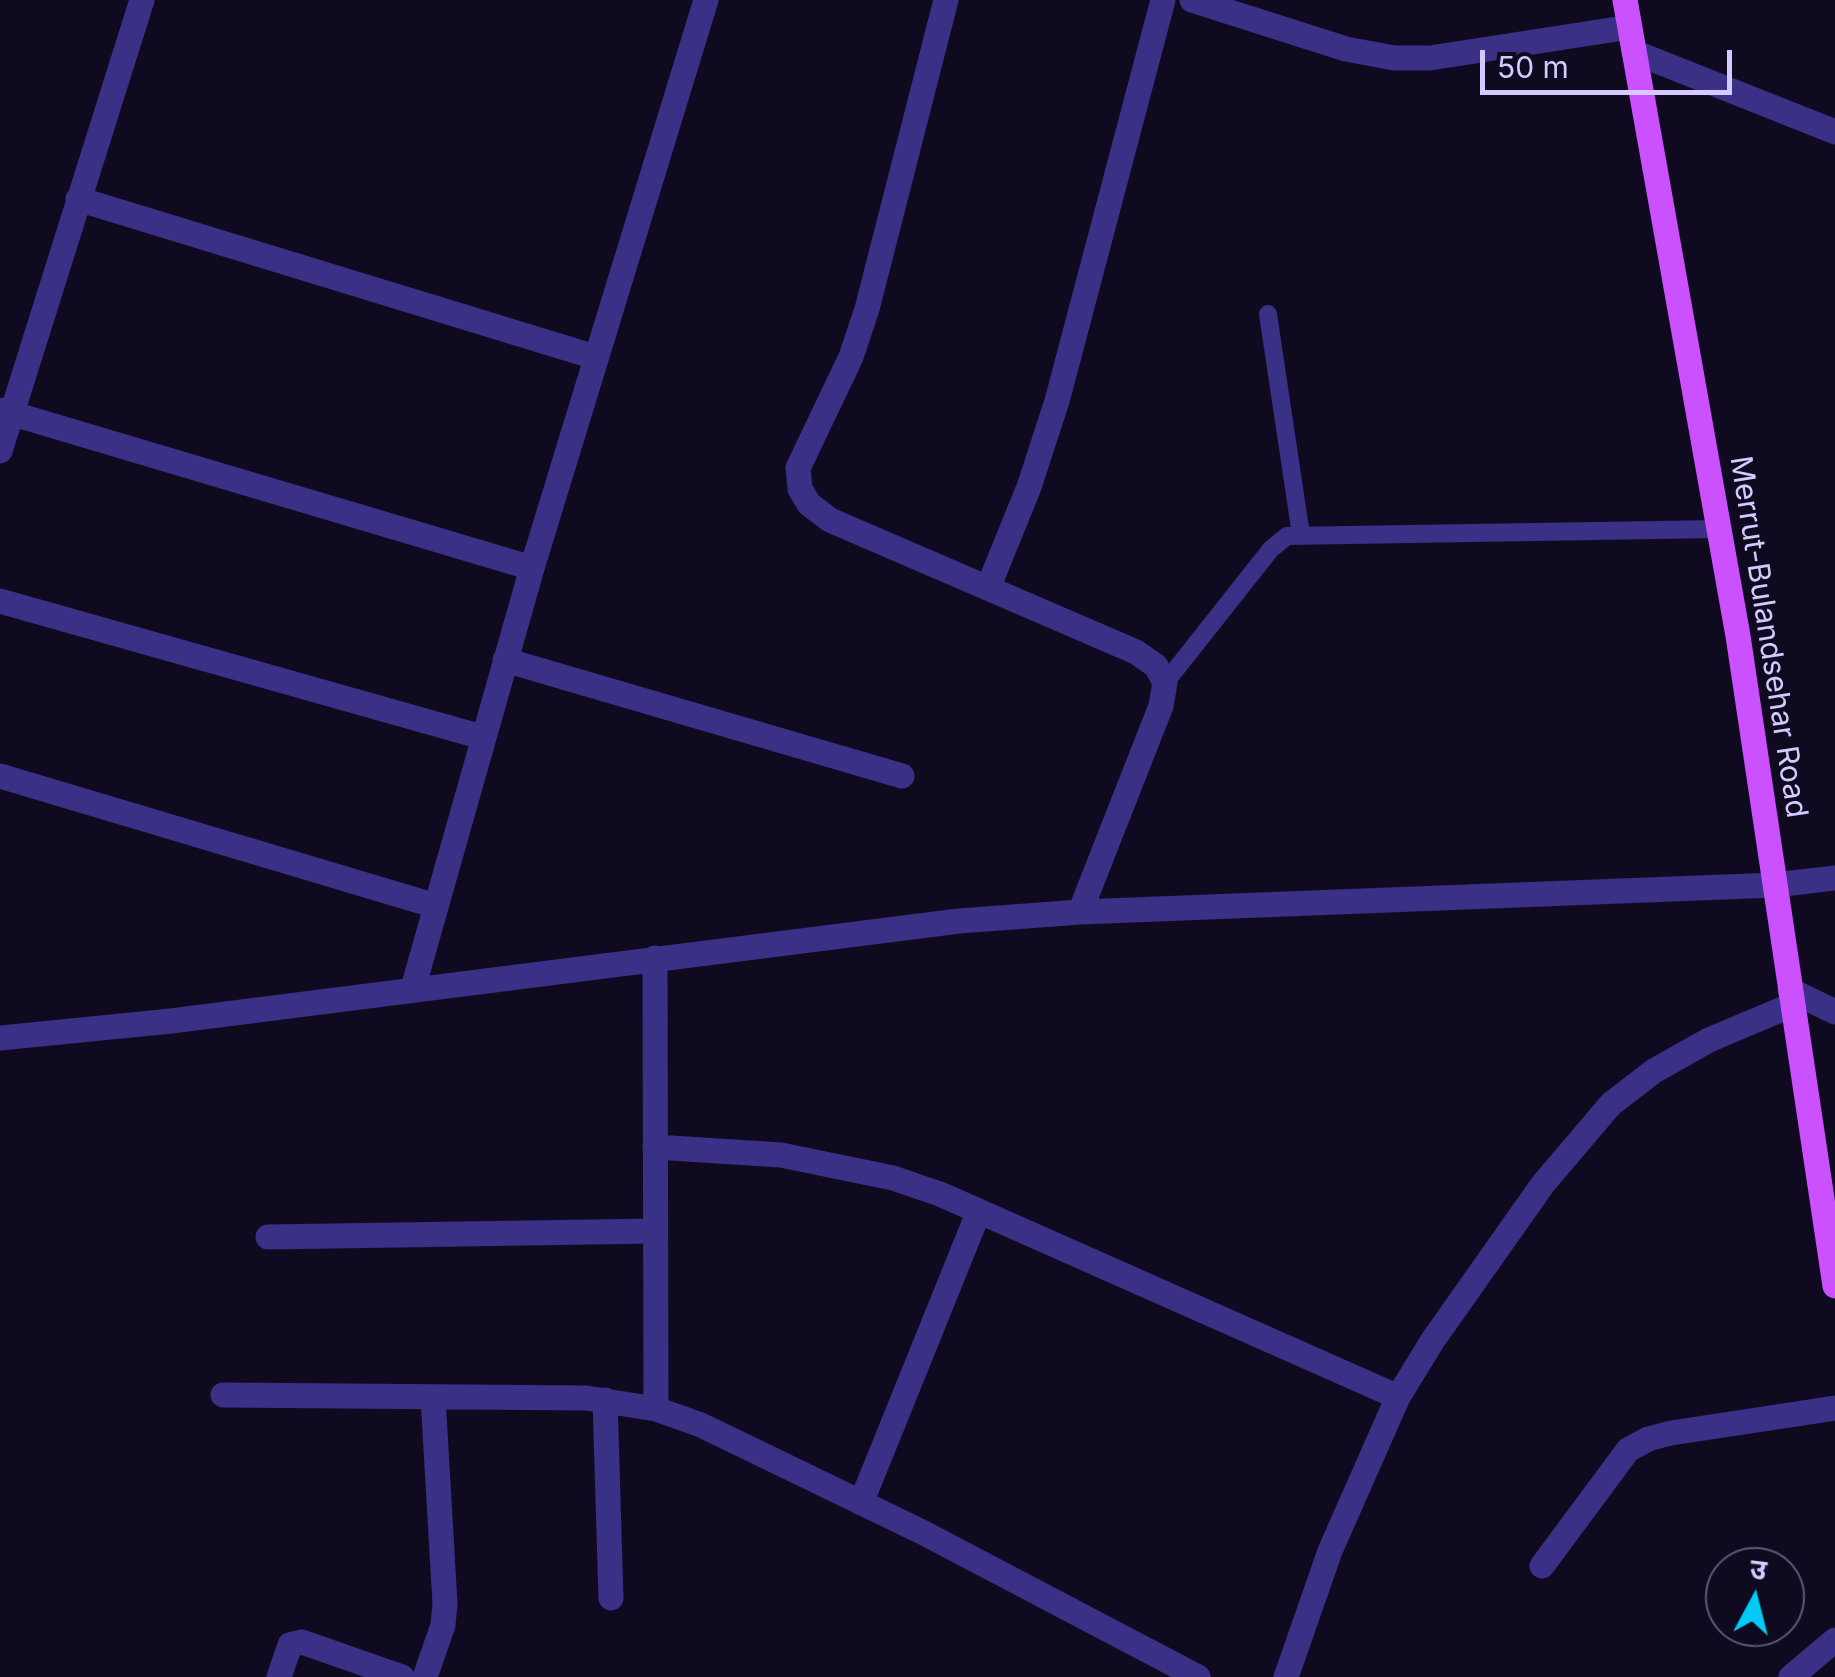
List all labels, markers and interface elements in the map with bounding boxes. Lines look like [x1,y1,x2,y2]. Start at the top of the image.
scale bar [1485,30,1738,92]
text: 50 m [1497,49,1569,85]
street label: Merrut-Bulandsehar Road [1722,453,1814,821]
north arrow [1705,1547,1805,1647]
text: उ [1748,1551,1769,1587]

